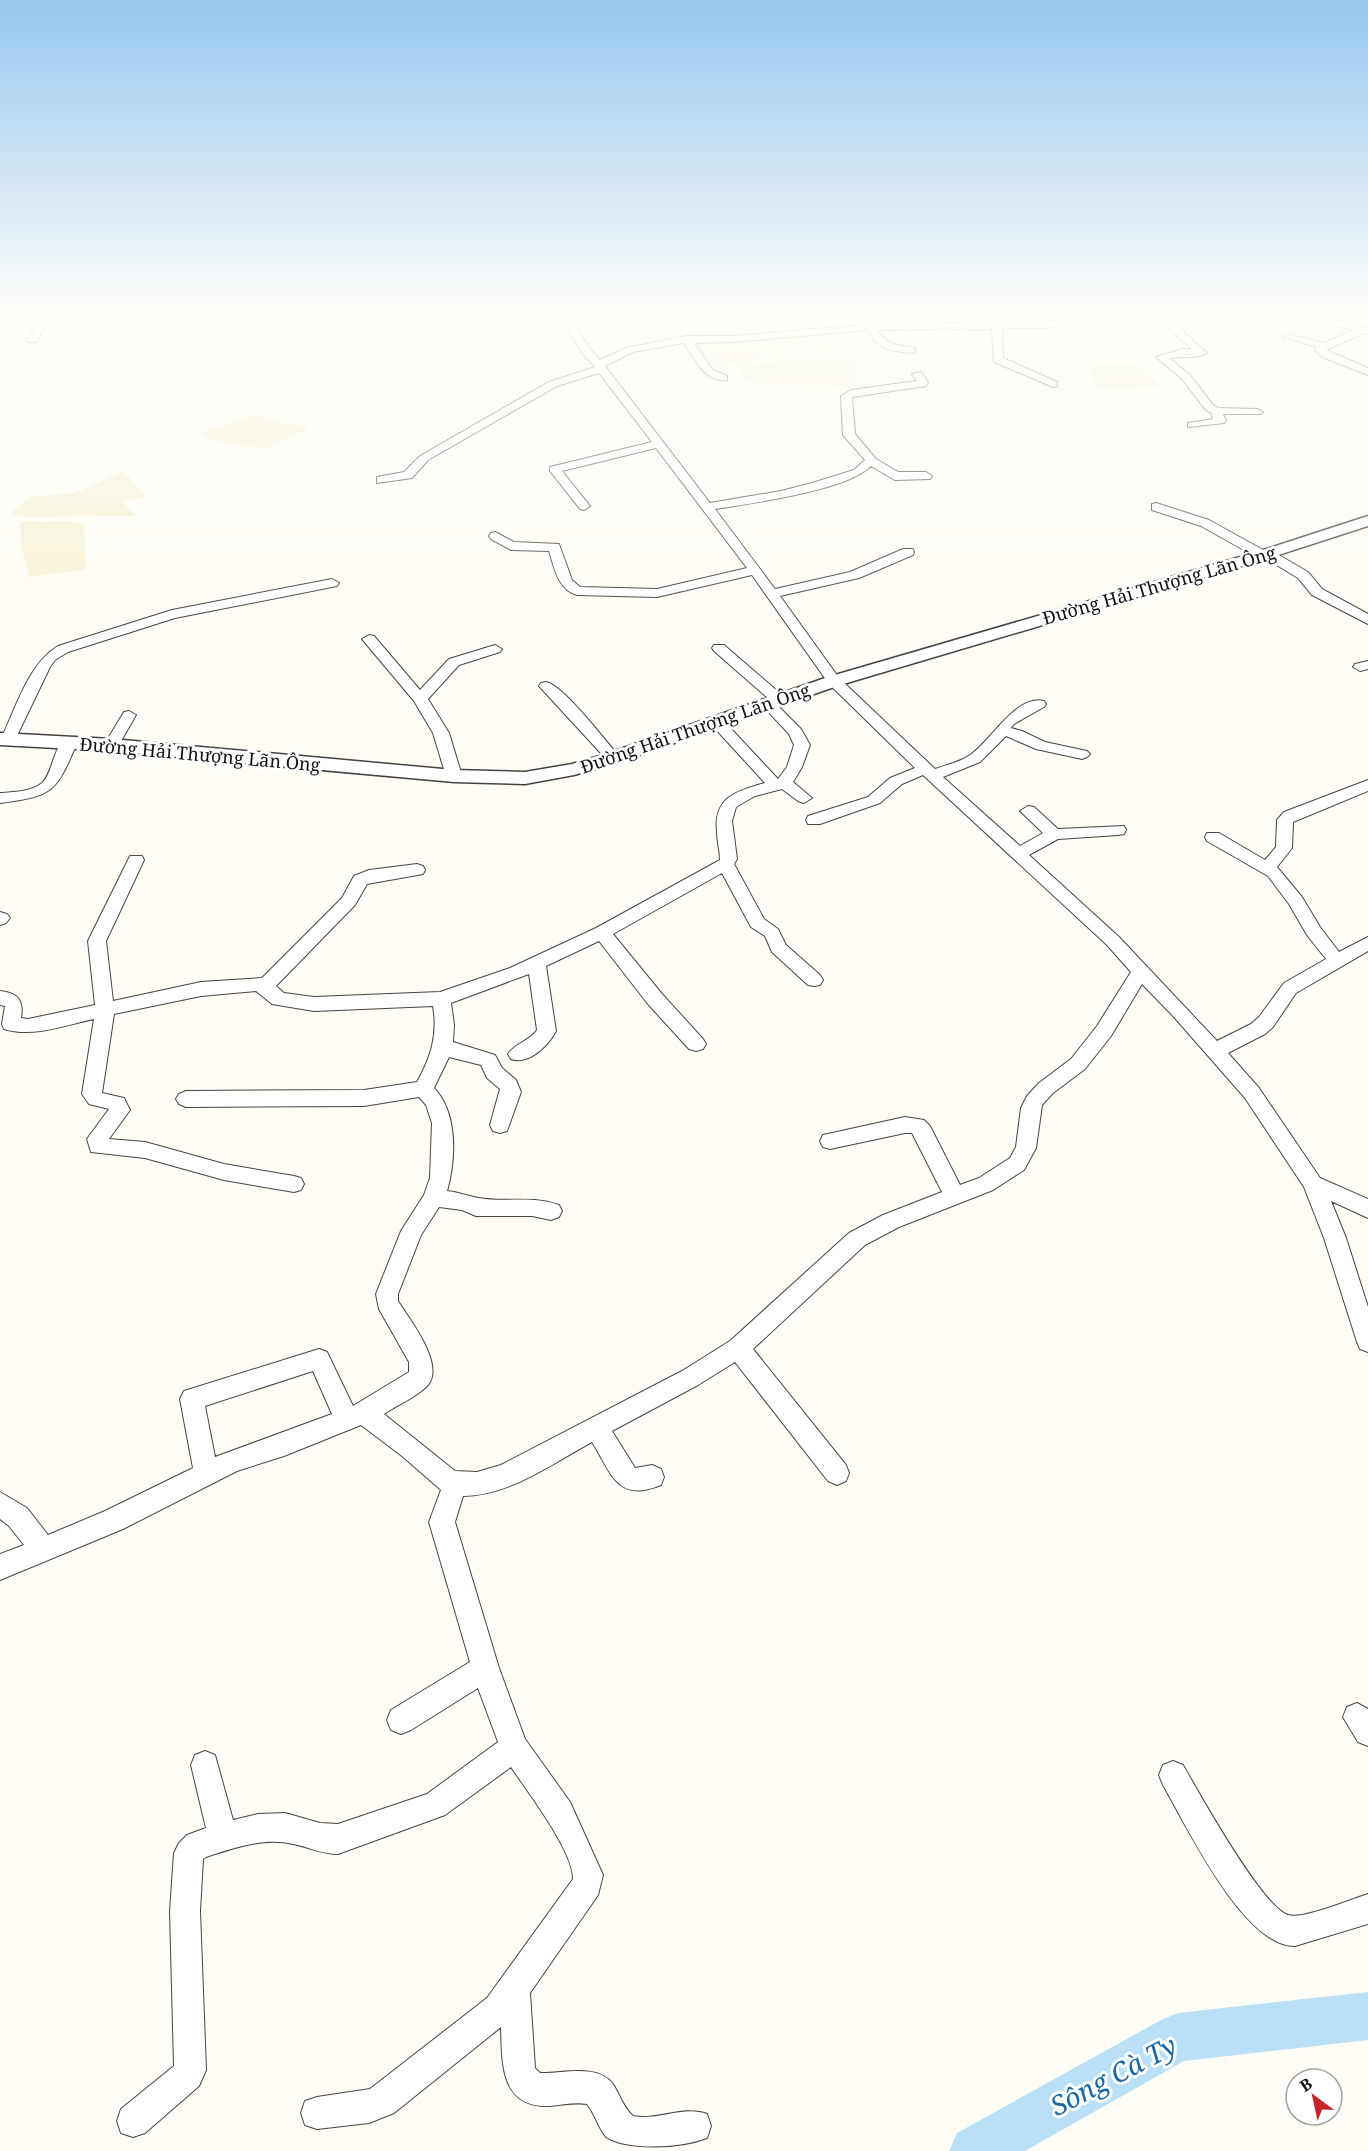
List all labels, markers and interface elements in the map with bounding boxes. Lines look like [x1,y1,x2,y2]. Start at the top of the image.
street label: Đường Hải Thượng Lãn Ông [1040,540,1279,630]
street label: Đường Hải Thượng Lãn Ông [577,677,813,779]
street label: Đường Hải Thượng Lãn Ông [79,732,322,777]
water label: Sông Cà Ty [1043,2026,1183,2124]
north arrow [1284,2067,1344,2127]
text: B [1295,2072,1317,2097]

